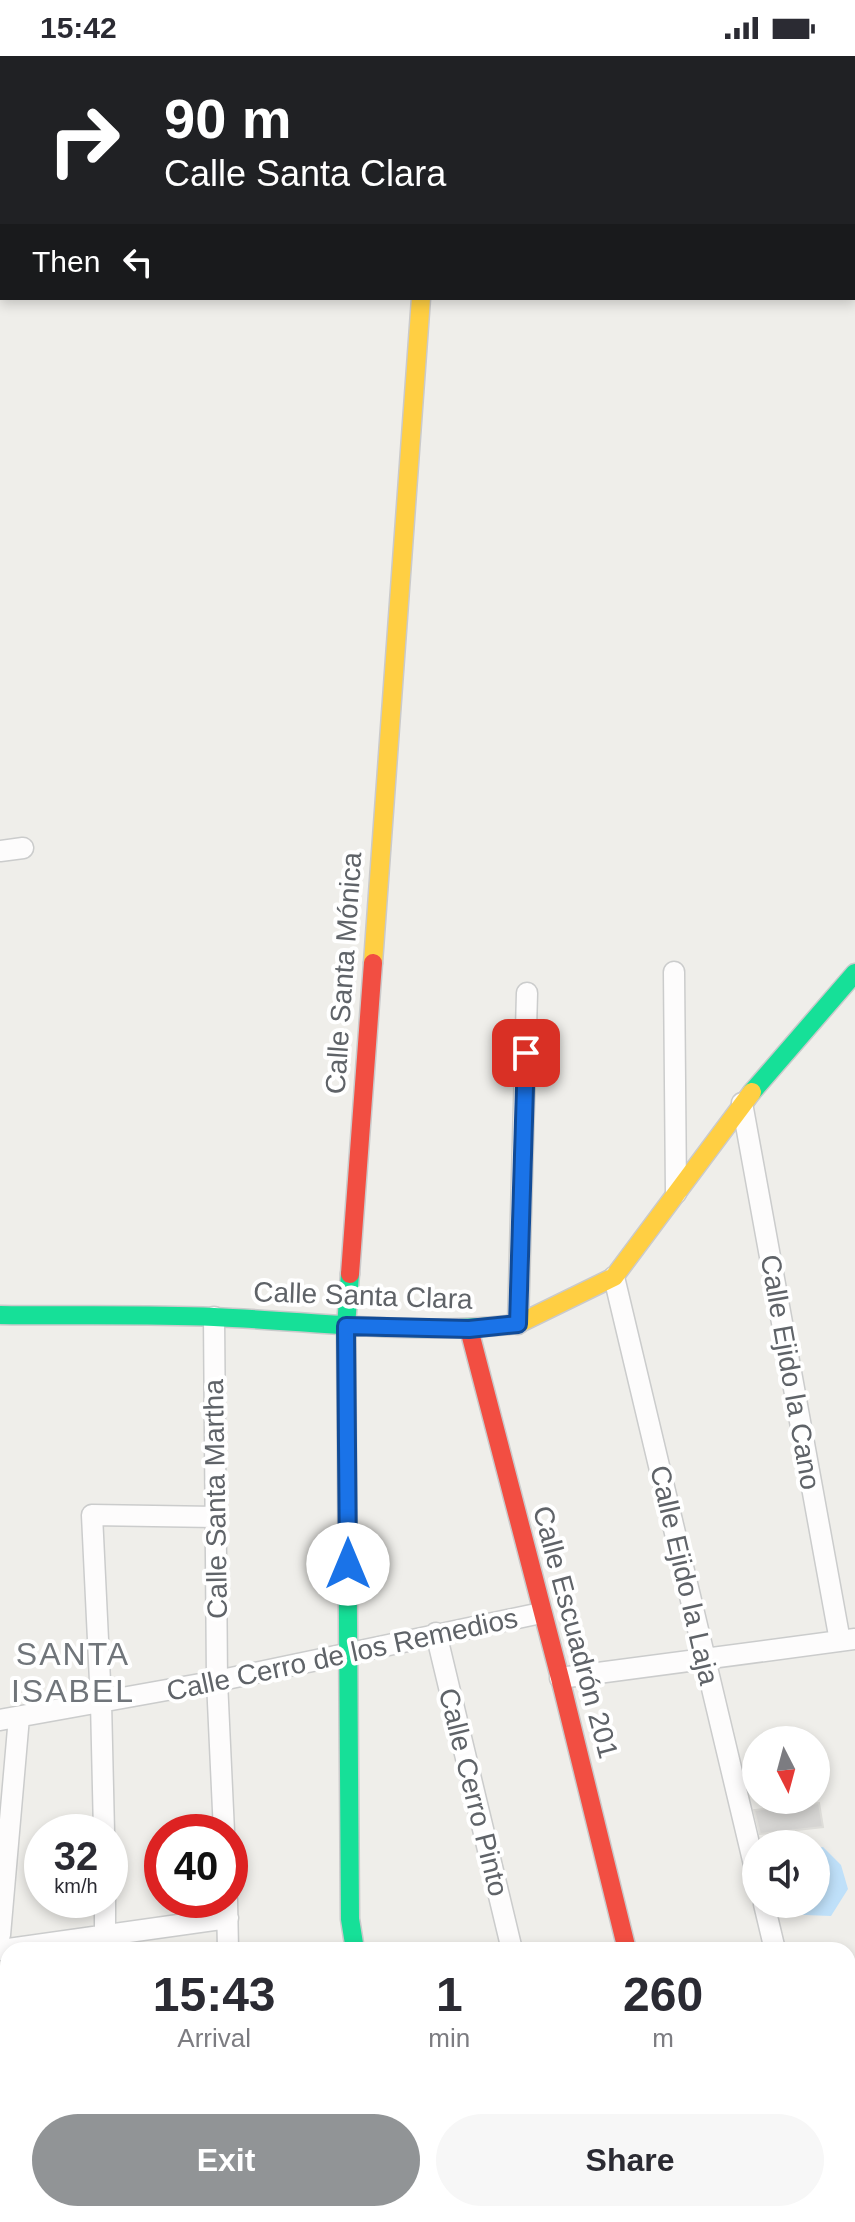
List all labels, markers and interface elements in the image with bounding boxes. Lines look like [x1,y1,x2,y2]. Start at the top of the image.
text: 15:42 [40,11,117,44]
text: 90 m [164,87,292,150]
icon: right [32,88,136,192]
text: Calle Santa Clara [164,153,446,194]
icon: left [116,240,160,284]
text: Then [32,245,100,278]
street label: Calle Santa Mónica [320,850,367,1095]
pin [492,1019,560,1087]
icon: arrive [504,1031,548,1075]
street label: Calle Ejido la Cano [755,1252,826,1492]
street label: Calle Santa Clara [253,1276,474,1315]
street label: Calle Santa Martha [198,1378,233,1619]
street label: Calle Ejido la Laja [644,1462,725,1688]
street label: Calle Escuadrón 201 [527,1503,624,1762]
position arrow [306,1522,390,1606]
street label: Calle Cerro de los Remedios [164,1602,520,1707]
district label: SANTA ISABEL [11,1636,135,1709]
street label: Calle Cerro Pinto [433,1685,514,1899]
north arrow [742,1726,830,1814]
map controls [742,1726,830,1918]
speed limit sign: 40 [144,1814,248,1918]
button: sound [742,1830,830,1918]
text: 32 [54,1834,98,1878]
text: km/h [54,1875,98,1897]
text: 15:43 [153,1968,276,2021]
text: 1 [436,1968,463,2021]
text: 260 [623,1968,703,2021]
text: Arrival [177,2023,251,2053]
text: min [428,2023,470,2053]
text: m [652,2023,674,2053]
button: Exit [32,2114,420,2206]
button: Share [436,2114,824,2206]

